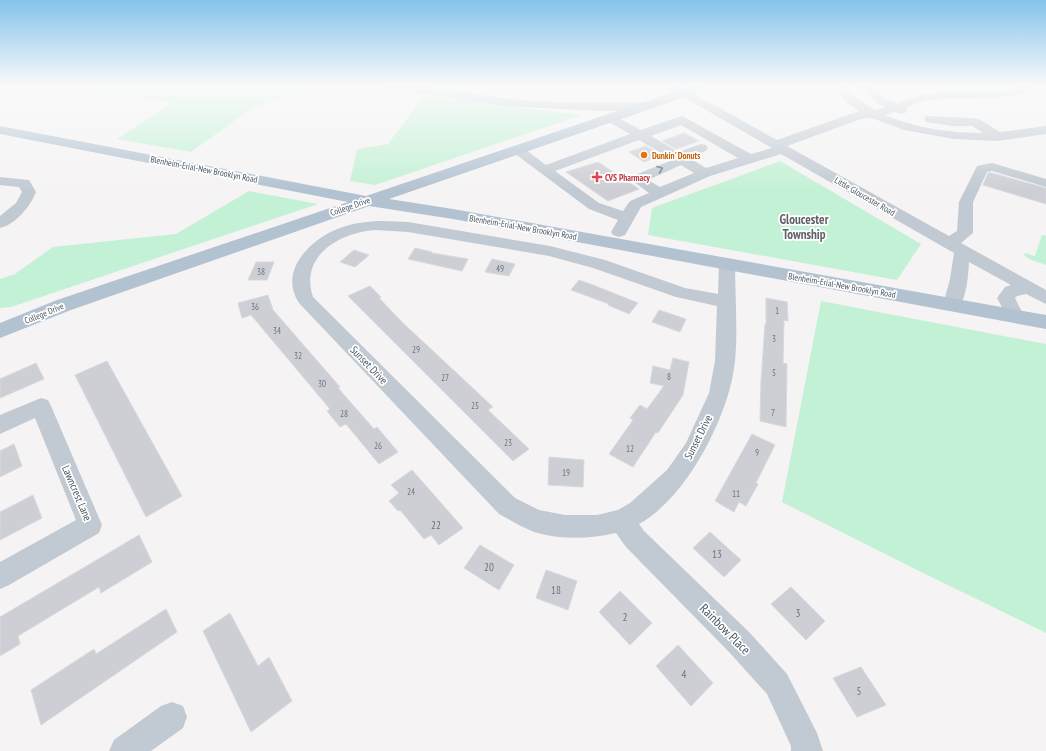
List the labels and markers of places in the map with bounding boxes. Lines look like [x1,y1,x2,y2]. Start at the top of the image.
marker: Dunkin' Donuts [639,150,649,160]
place label: Dunkin' Donuts [652,150,700,161]
marker: CVS Pharmacy [592,172,602,182]
place label: CVS Pharmacy [605,172,650,183]

